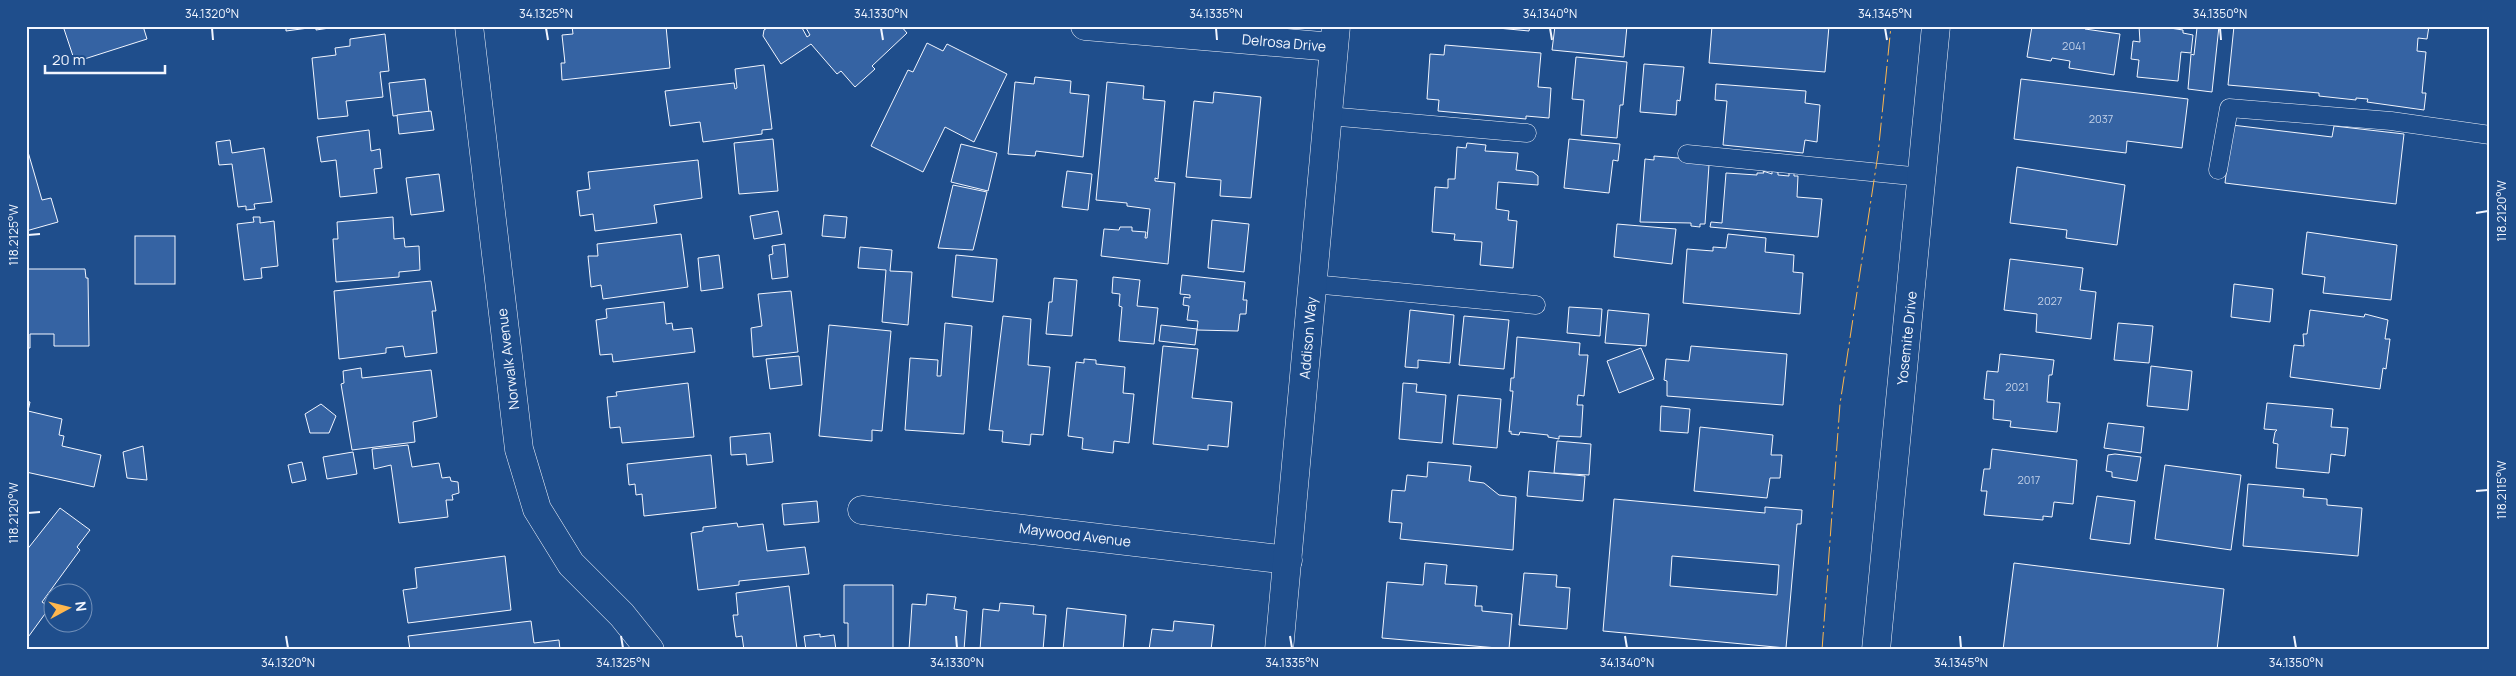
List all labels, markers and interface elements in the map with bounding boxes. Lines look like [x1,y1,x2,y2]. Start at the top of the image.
text: 34.1320°N [185,5,239,22]
text: 34.1325°N [519,5,573,22]
text: 34.1330°N [854,5,908,22]
text: 34.1335°N [1189,5,1243,22]
text: 34.1340°N [1523,5,1577,22]
text: 34.1345°N [1858,5,1912,22]
text: 34.1350°N [2193,5,2247,22]
street label: Delrosa Drive [1241,29,1327,56]
house number: 2041 [2062,38,2086,53]
scale bar [45,42,165,74]
text: 20 m [52,49,85,70]
house number: 2037 [2089,111,2113,126]
text: 118.2120°W [2493,179,2510,242]
text: 118.2125°W [5,204,22,266]
street label: Yosemite Drive [1892,290,1921,386]
house number: 2027 [2038,293,2062,308]
street label: Addison Way [1294,295,1321,380]
street label: Norwalk Avenue [492,307,523,411]
house number: 2021 [2005,379,2029,394]
text: 118.2115°W [2493,460,2510,520]
house number: 2017 [2018,472,2040,487]
text: 118.2120°W [5,481,22,544]
street label: Maywood Avenue [1018,518,1132,551]
north arrow [42,584,92,634]
text: N [71,600,91,613]
text: 34.1320°N [261,654,315,671]
text: 34.1325°N [596,654,650,671]
text: 34.1330°N [930,654,984,671]
text: 34.1335°N [1265,654,1319,671]
text: 34.1340°N [1600,654,1654,671]
text: 34.1345°N [1934,654,1988,671]
text: 34.1350°N [2269,654,2323,671]

